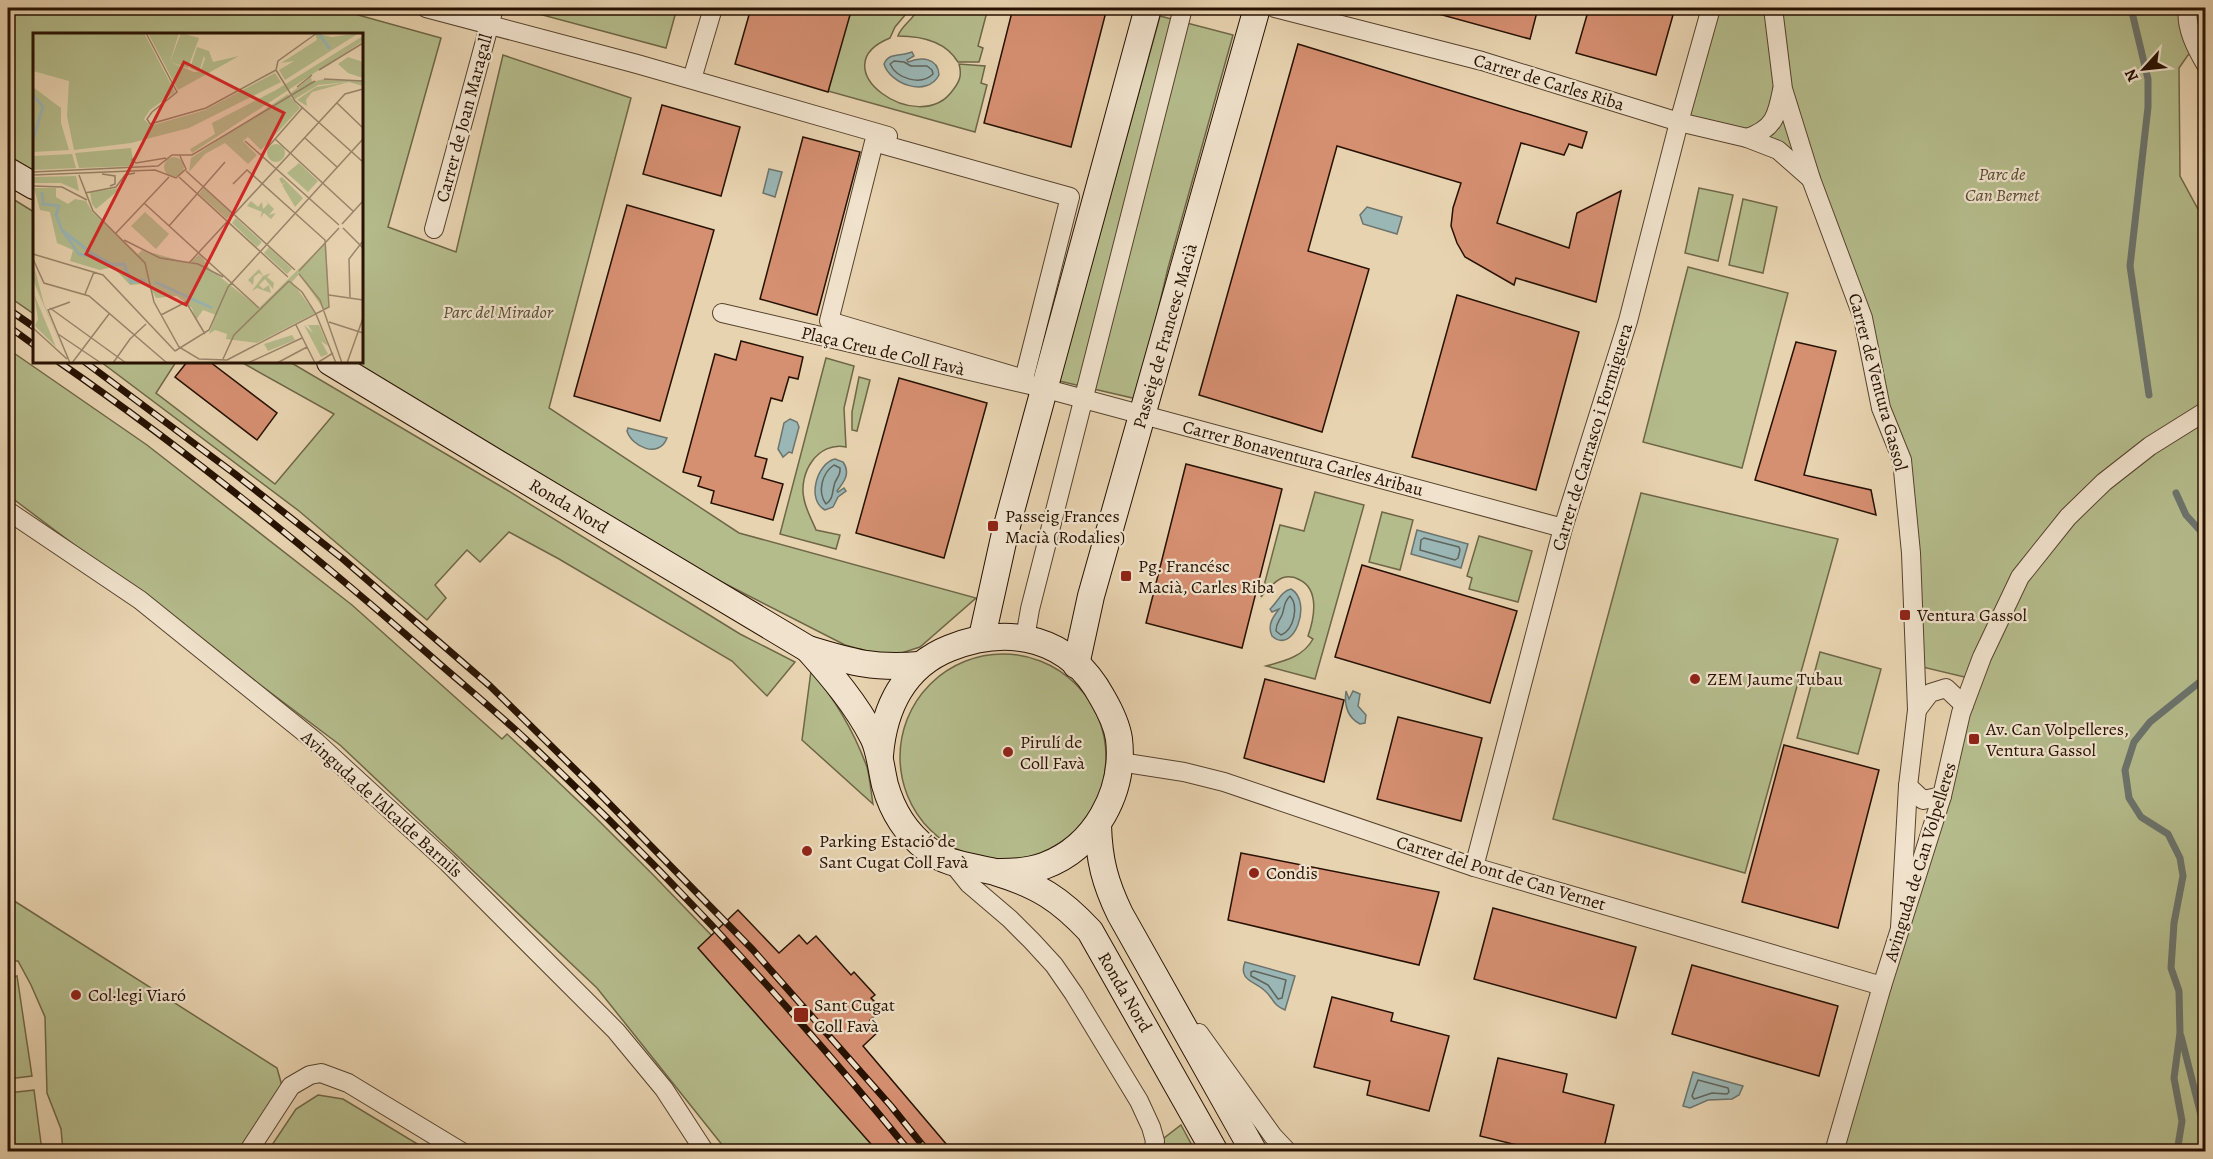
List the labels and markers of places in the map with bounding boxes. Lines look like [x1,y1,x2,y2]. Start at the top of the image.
place label: Passeig Frances Macià (Rodalies) [1005,504,1125,549]
marker: Passeig Frances Macià (Rodalies) [986,519,1000,533]
place label: Pg. Francésc Macià, Carles Riba [1138,554,1275,599]
marker: Pg. Francésc Macià, Carles Riba [1119,569,1133,583]
place label: Ventura Gassol [1916,603,2028,627]
marker: Ventura Gassol [1898,608,1912,622]
place label: ZEM Jaume Tubau [1707,667,1843,691]
marker: ZEM Jaume Tubau [1688,672,1702,686]
place label: Av. Can Volpelleres, Ventura Gassol [1985,717,2129,762]
place label: Pirulí de Coll Favà [1020,730,1085,775]
marker: Av. Can Volpelleres, Ventura Gassol [1967,732,1981,746]
marker: Pirulí de Coll Favà [1001,745,1015,759]
place label: Parking Estació de Sant Cugat Coll Favà [819,829,969,874]
marker: Parking Estació de Sant Cugat Coll Favà [800,844,814,858]
place label: Condis [1266,861,1318,885]
marker: Condis [1247,866,1261,880]
place label: Col·legi Viaró [88,983,186,1007]
marker: Col·legi Viaró [69,988,83,1002]
place label: Sant Cugat Coll Favà [814,993,895,1038]
marker: Sant Cugat Coll Favà [792,1006,810,1024]

